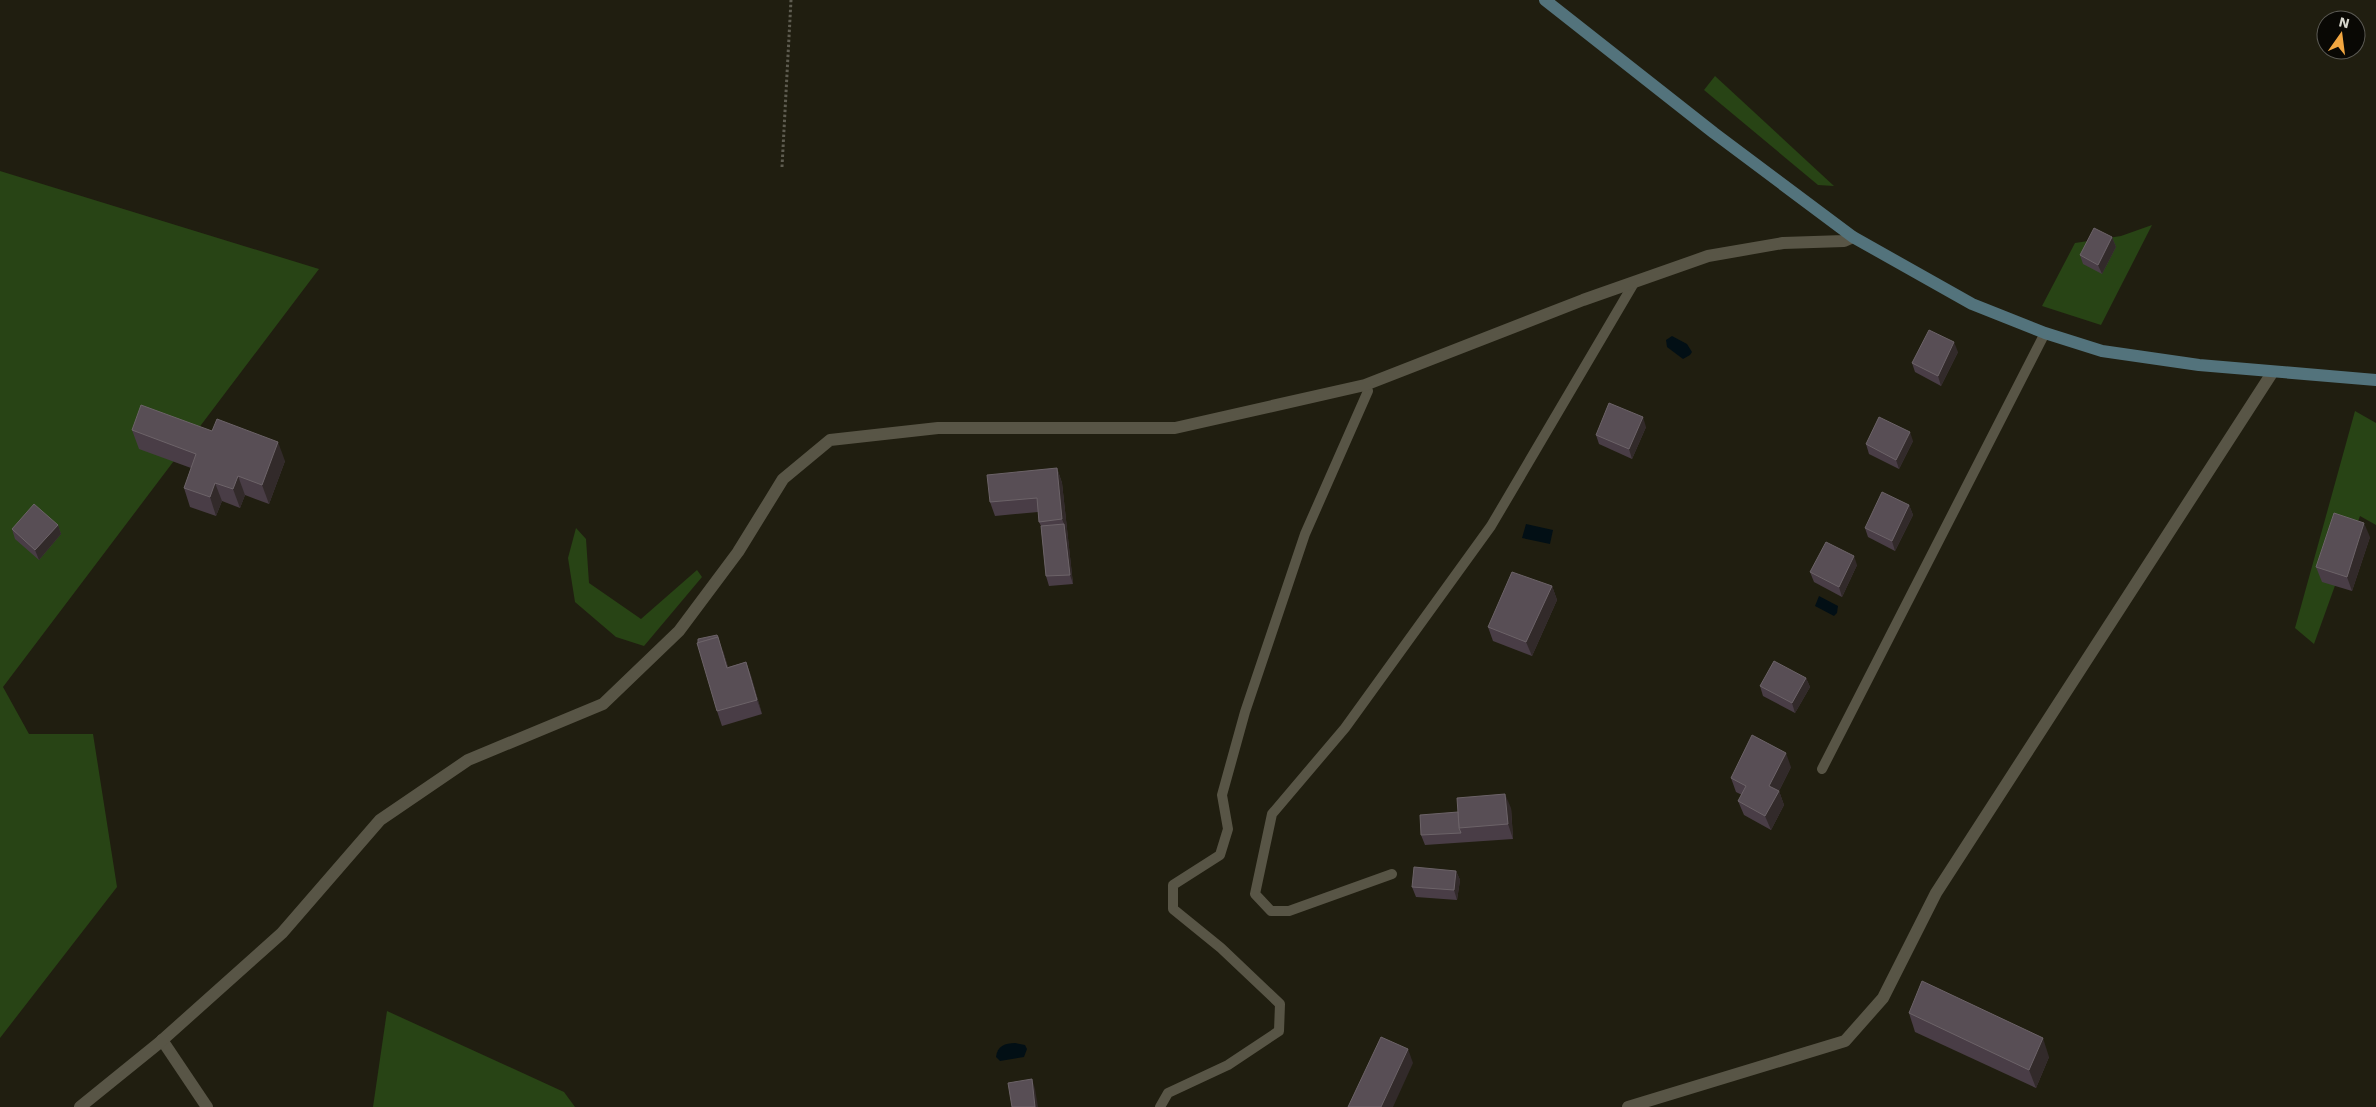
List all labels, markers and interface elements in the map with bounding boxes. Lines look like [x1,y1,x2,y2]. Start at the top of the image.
north arrow [2316,10,2366,60]
text: N [2337,13,2351,31]

